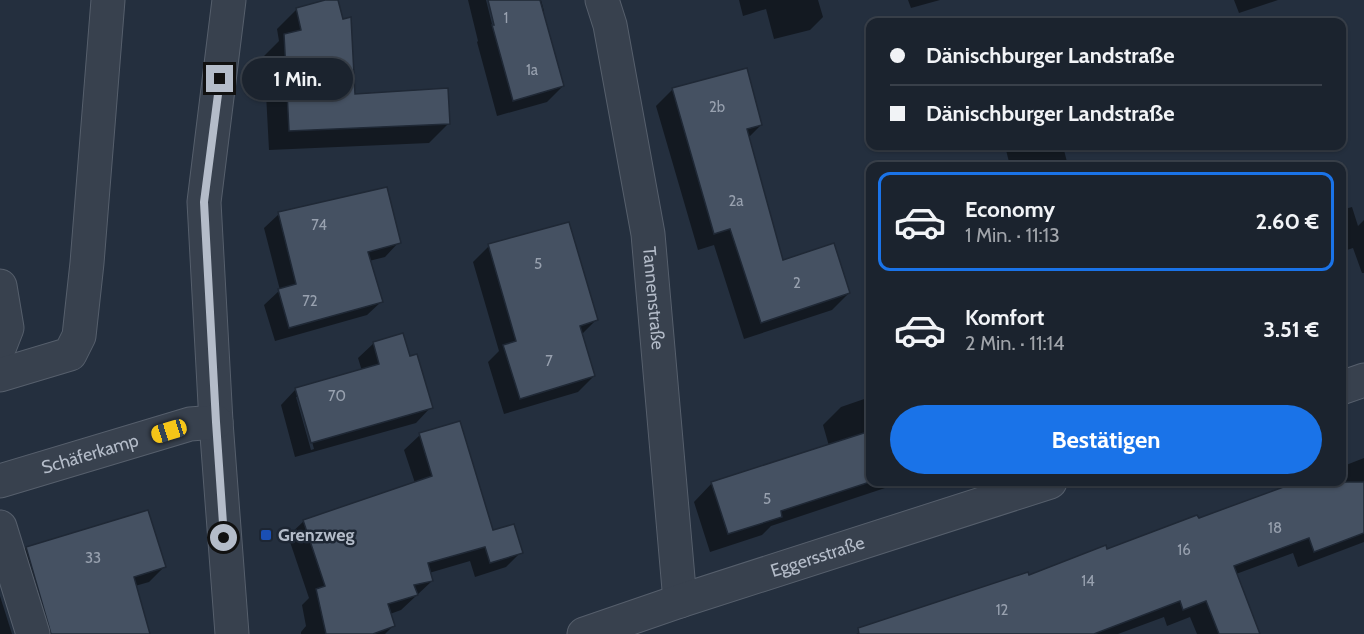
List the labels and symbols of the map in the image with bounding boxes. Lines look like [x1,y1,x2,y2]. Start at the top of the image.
house number: 1 [504,9,508,27]
callout: 1 Min. [241,58,352,100]
house number: 1a [526,61,539,79]
route end [206,65,233,92]
house number: 2b [709,98,725,116]
house number: 2a [728,192,744,210]
house number: 74 [311,216,327,234]
street label: Tannenstraße [638,245,669,351]
house number: 5 [534,255,542,273]
house number: 2 [793,274,801,292]
house number: 72 [302,292,318,310]
house number: 7 [545,352,553,370]
house number: 70 [328,387,346,405]
car [149,417,189,445]
street label: Schäferkamp [39,429,141,479]
house number: 5 [763,490,771,508]
house number: 18 [1268,519,1282,537]
route start [210,524,237,551]
place label: Grenzweg [278,524,355,546]
marker: Grenzweg [259,528,273,542]
street label: Eggersstraße [768,531,867,582]
house number: 16 [1177,541,1191,559]
house number: 33 [85,549,101,567]
house number: 14 [1081,572,1095,590]
house number: 12 [996,601,1009,619]

